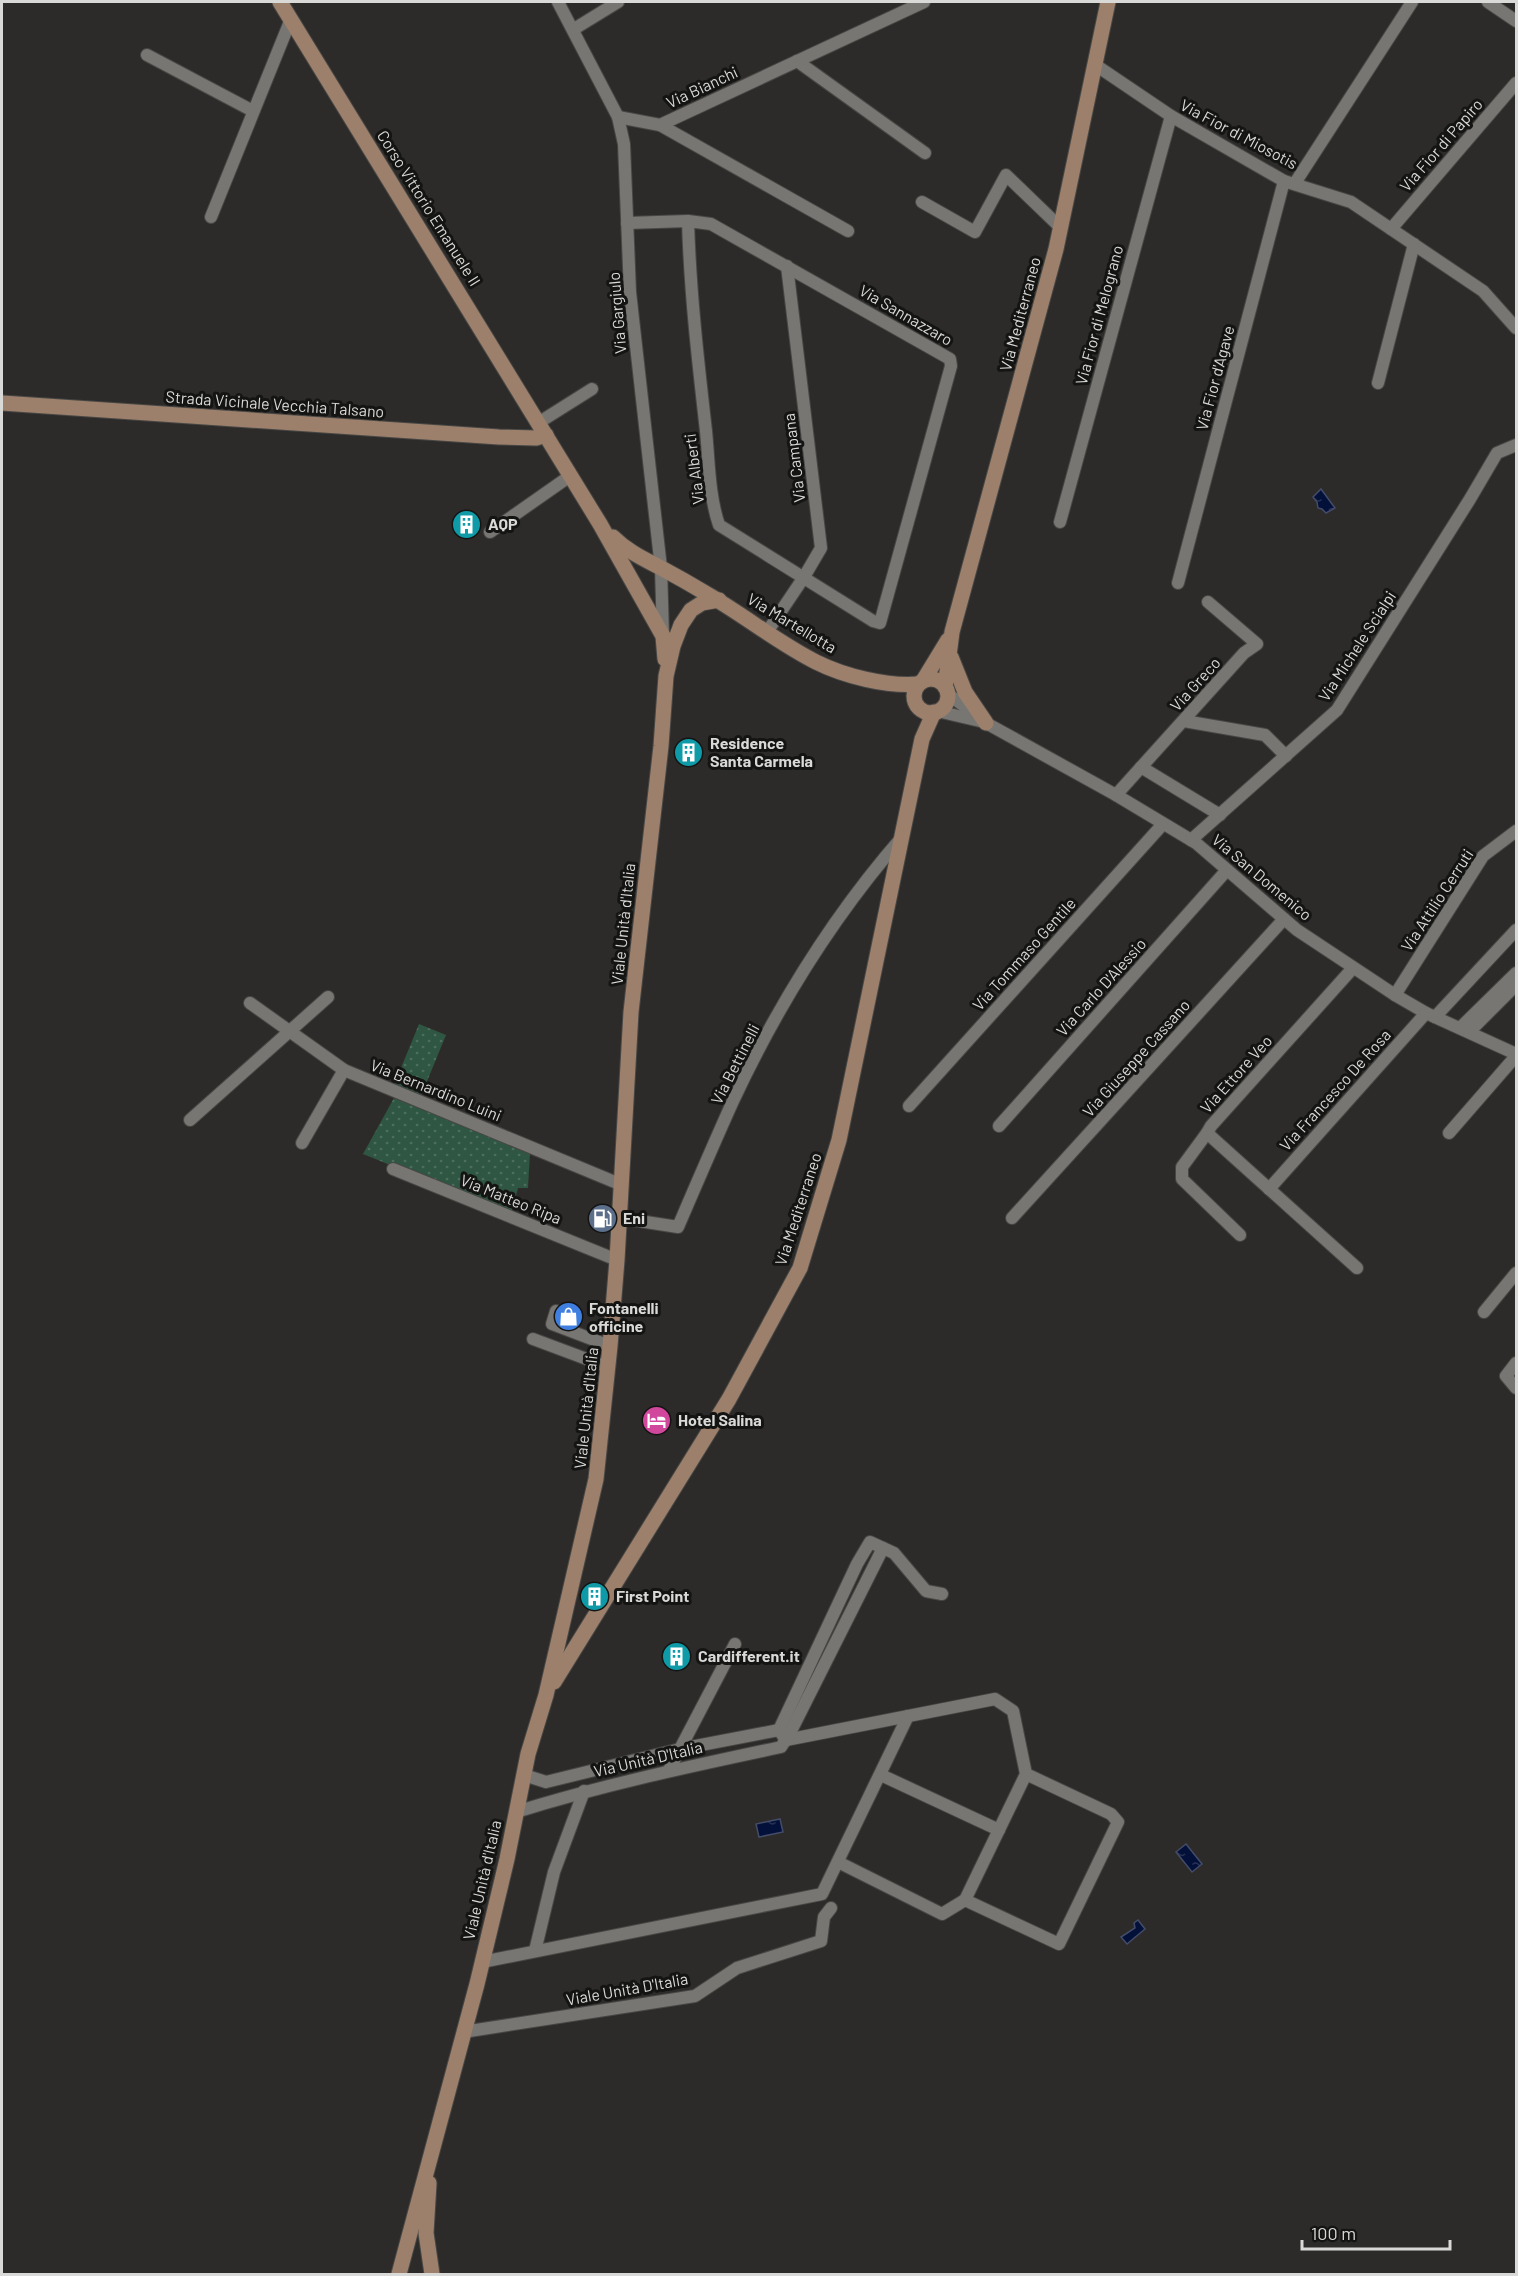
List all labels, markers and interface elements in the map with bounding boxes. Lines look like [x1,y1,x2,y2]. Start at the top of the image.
street label: Via Bianchi [663,62,741,111]
street label: Via Fior di Papiro [1395,94,1486,195]
street label: Via Fior di Miosotis [1177,95,1301,172]
street label: Corso Vittorio Emanuele II [374,126,485,289]
street label: Via Fior di Melograno [1071,243,1126,387]
street label: Via Mediterraneo [995,255,1044,373]
street label: Via Gargiulo [603,271,630,355]
street label: Via Sannazzaro [856,280,956,349]
street label: Via Fior d'Agave [1191,323,1238,432]
street label: Strada Vicinale Vecchia Talsano [165,386,385,421]
street label: Via Campana [779,412,808,504]
street label: Via Alberti [680,432,707,506]
building icon: AQP [451,508,483,540]
place label: AQP [488,514,518,533]
street label: Via Michele Scialpi [1314,587,1399,704]
street label: Via Martellotta [744,589,840,657]
street label: Via Greco [1166,653,1224,715]
place label: Residence Santa Carmela [710,733,813,770]
building icon: Residence Santa Carmela [673,736,705,768]
street label: Via San Domenico [1209,829,1316,924]
street label: Via Attilio Cerruti [1396,845,1477,954]
street label: Viale Unità d'Italia [607,862,638,986]
street label: Via Tommaso Gentile [968,893,1079,1014]
street label: Via Carlo D'Alessio [1052,934,1149,1039]
street label: Via Giuseppe Cassano [1078,995,1193,1120]
street label: Via Bettinelli [706,1020,763,1107]
street label: Via Francesco De Rosa [1275,1025,1394,1154]
street label: Via Ettore Veo [1196,1031,1275,1116]
street label: Via Bernardino Luini [368,1055,504,1124]
street label: Via Mediterraneo [770,1150,825,1268]
street label: Via Matteo Ripa [458,1170,564,1227]
fuel station icon: Eni [586,1202,618,1234]
place label: Eni [623,1208,645,1227]
place label: Fontanelli officine [589,1298,659,1335]
shop icon: Fontanelli officine [552,1301,584,1333]
street label: Viale Unità d'Italia [570,1346,601,1470]
hotel icon: Hotel Salina [641,1404,673,1436]
place label: Hotel Salina [678,1410,762,1429]
building icon: First Point [579,1580,611,1612]
place label: First Point [616,1586,689,1605]
building icon: Cardifferent.it [661,1640,693,1672]
place label: Cardifferent.it [698,1646,800,1665]
street label: Via Unità D'Italia [592,1737,704,1780]
street label: Viale Unità d'Italia [459,1818,505,1942]
street label: Viale Unità D'Italia [564,1968,689,2009]
scale bar [1302,2213,1450,2251]
text: 100 m [1311,2222,1356,2244]

